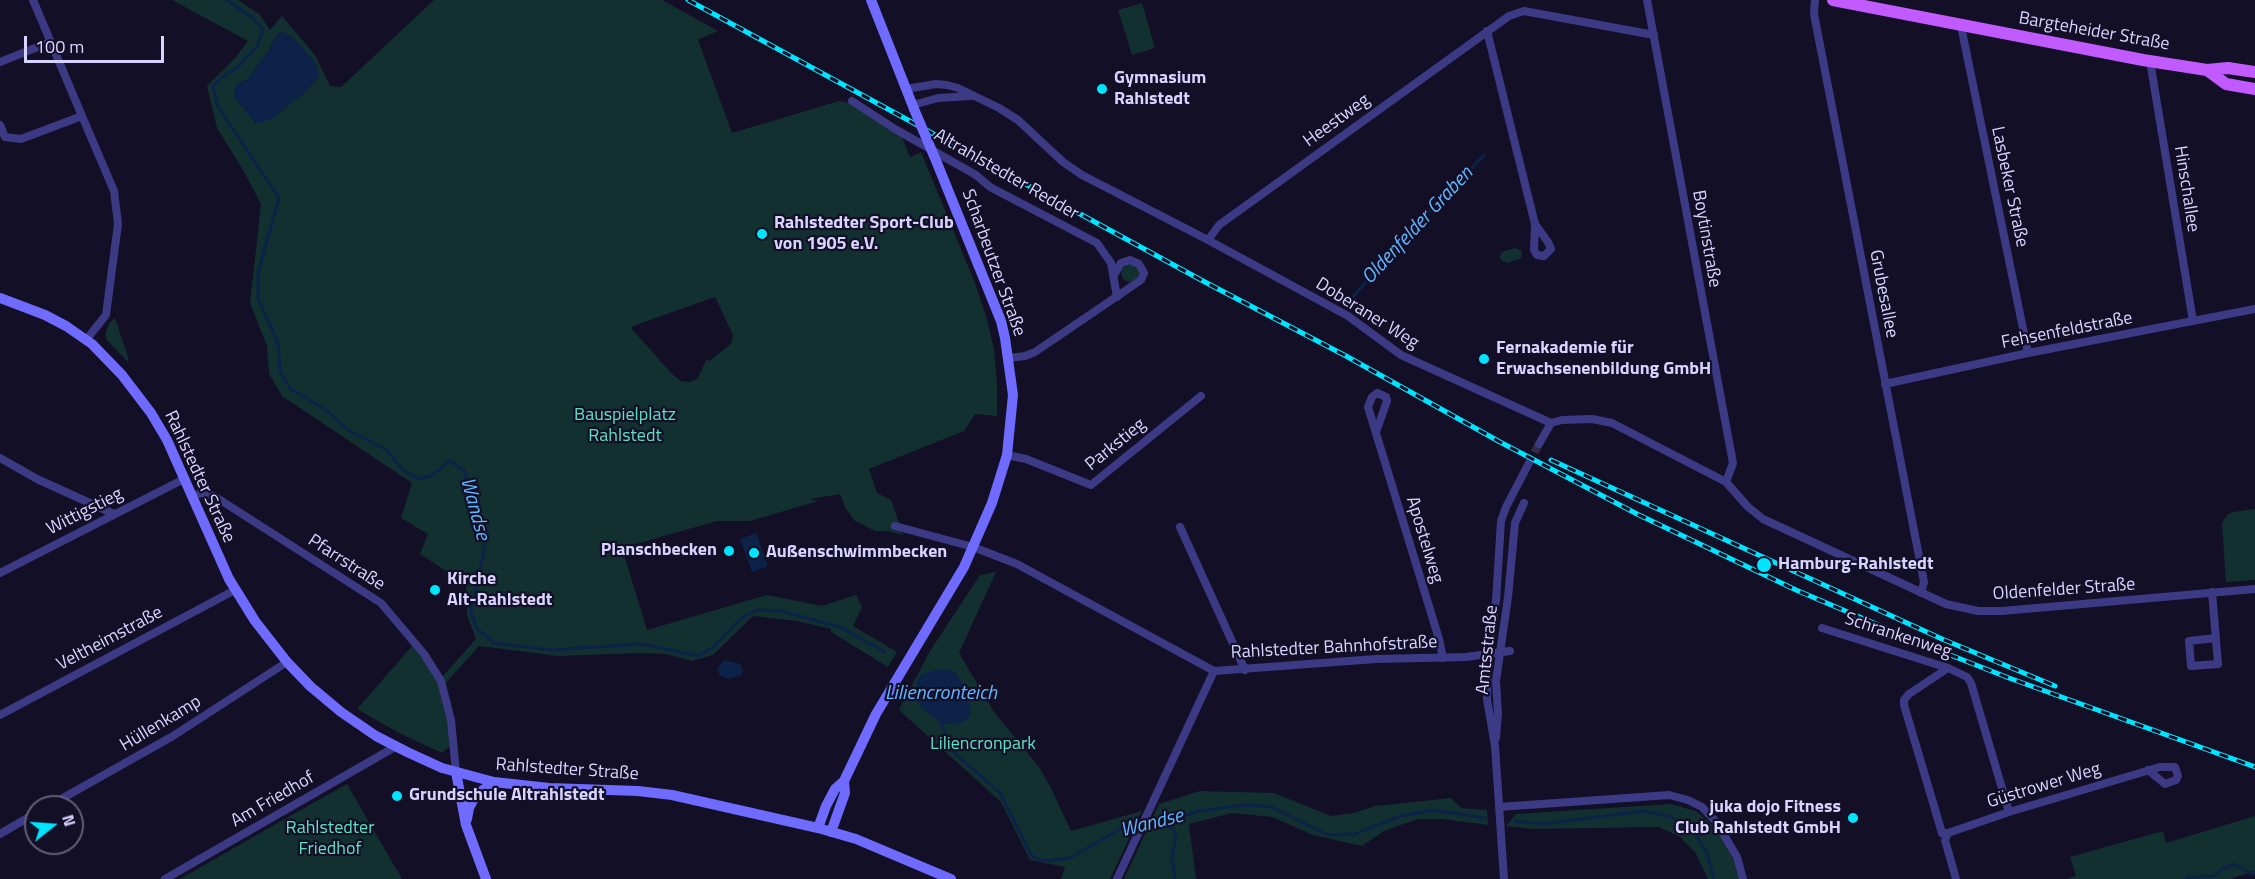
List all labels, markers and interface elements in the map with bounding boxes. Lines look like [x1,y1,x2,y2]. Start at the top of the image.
street label: Bargteheider Straße [2017,8,2171,56]
scale bar [27,24,166,62]
text: 100 m [35,33,84,60]
place label: Gymnasium Rahlstedt [1114,68,1206,110]
marker: Gymnasium Rahlstedt [1095,82,1109,96]
street label: Heestweg [1300,90,1374,152]
street label: Altrahlstedter Redder [930,125,1082,225]
street label: Lasbeker Straße [1986,125,2032,249]
street label: Hinschallee [2169,144,2203,234]
water label: Oldenfelder Graben [1357,162,1479,290]
street label: Scharbeutzer Straße [956,187,1030,339]
street label: Boytinstraße [1687,189,1725,289]
place label: Rahlstedter Sport-Club von 1905 e.V. [774,213,954,256]
marker: Rahlstedter Sport-Club von 1905 e.V. [755,227,769,241]
street label: Grubesallee [1864,248,1902,340]
street label: Doberaner Weg [1311,274,1423,354]
street label: Fehsenfeldstraße [2000,308,2134,354]
place label: Fernakademie für Erwachsenenbildung GmbH [1496,338,1711,380]
marker: Fernakademie für Erwachsenenbildung GmbH [1477,352,1491,366]
park label: Bauspielplatz Rahlstedt [574,405,676,448]
street label: Rahlstedter Straße [159,407,239,547]
street label: Parkstieg [1081,414,1151,476]
water label: Wandse [454,475,494,543]
street label: Wittigstieg [43,484,127,540]
street label: Apostelweg [1401,494,1447,586]
street label: Pfarrstraße [303,530,389,596]
place label: Planschbecken [601,540,717,562]
place label: Außenschwimmbecken [766,542,947,564]
marker: Planschbecken [722,544,736,558]
marker: Außenschwimmbecken [747,546,761,560]
place label: Hamburg-Rahlstedt [1778,554,1933,576]
marker: Hamburg-Rahlstedt [1755,556,1773,574]
place label: Kirche Alt-Rahlstedt [447,569,552,612]
street label: Oldenfelder Straße [1992,574,2136,606]
marker: Kirche Alt-Rahlstedt [428,583,442,597]
street label: Veltheimstraße [53,602,167,676]
street label: Amtsstraße [1473,604,1503,696]
street label: Schrankenweg [1842,609,1954,663]
street label: Rahlstedter Bahnhofstraße [1230,632,1438,664]
water label: Liliencronteich [885,682,997,706]
street label: Hüllenkamp [116,691,206,757]
park label: Liliencronpark [930,734,1036,756]
street label: Rahlstedter Straße [495,754,639,786]
street label: Güstrower Weg [1985,758,2103,814]
street label: Am Friedhof [227,767,319,833]
place label: Grundschule Altrahlstedt [409,785,605,807]
marker: Grundschule Altrahlstedt [390,789,404,803]
north arrow [24,795,84,855]
place label: juka dojo Fitness Club Rahlstedt GmbH [1675,797,1841,840]
water label: Wandse [1118,805,1186,843]
marker: juka dojo Fitness Club Rahlstedt GmbH [1846,811,1860,825]
text: N [56,812,82,829]
park label: Rahlstedter Friedhof [286,818,374,860]

